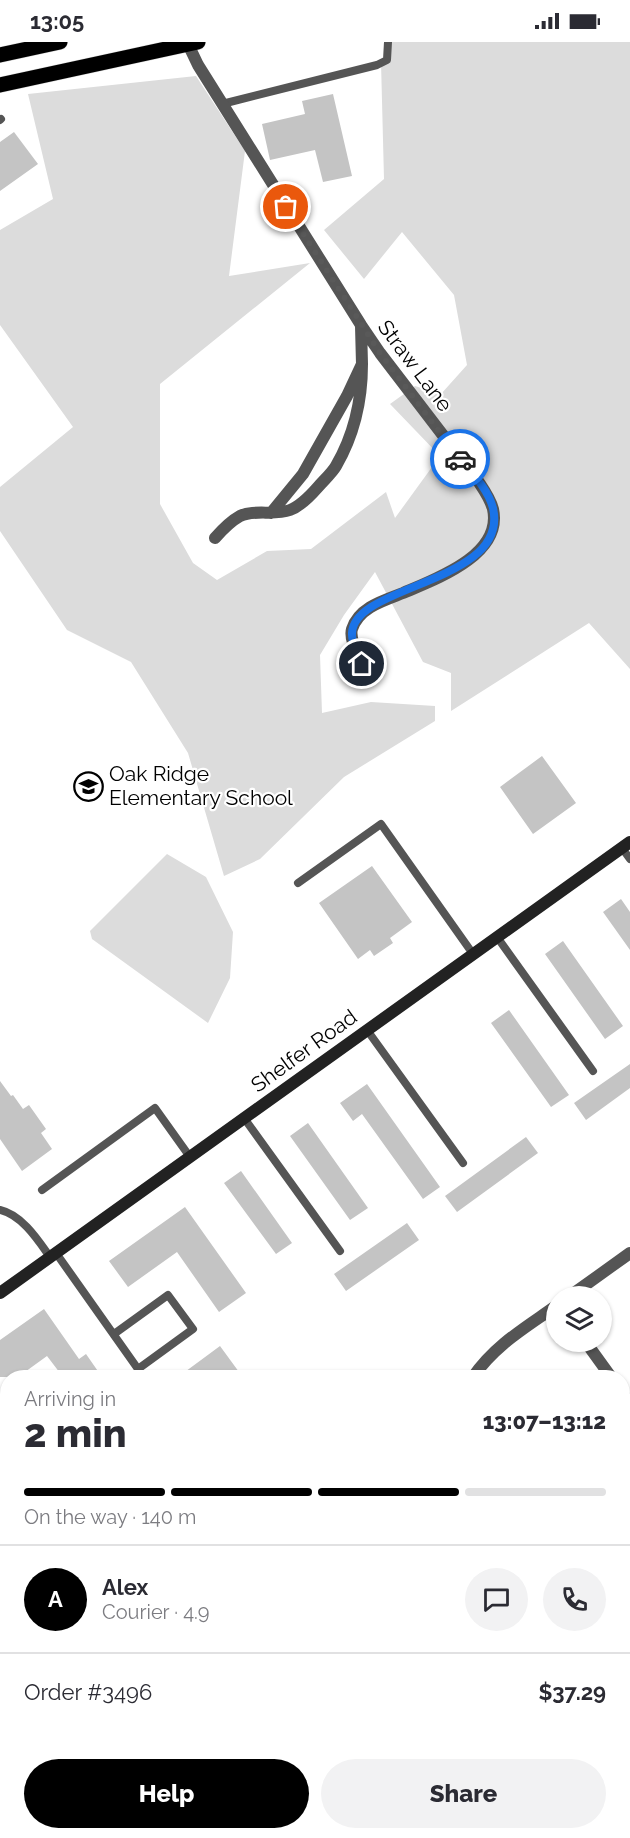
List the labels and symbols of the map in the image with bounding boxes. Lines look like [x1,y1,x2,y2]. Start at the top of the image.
pin [260,181,311,232]
street label: Straw Lane [373,315,458,416]
courier [430,429,490,489]
pin [336,638,387,689]
place label: Oak Ridge Elementary School [109,761,293,810]
school or university icon: Oak Ridge Elementary School [72,770,104,802]
street label: Shelfer Road [246,1004,361,1097]

